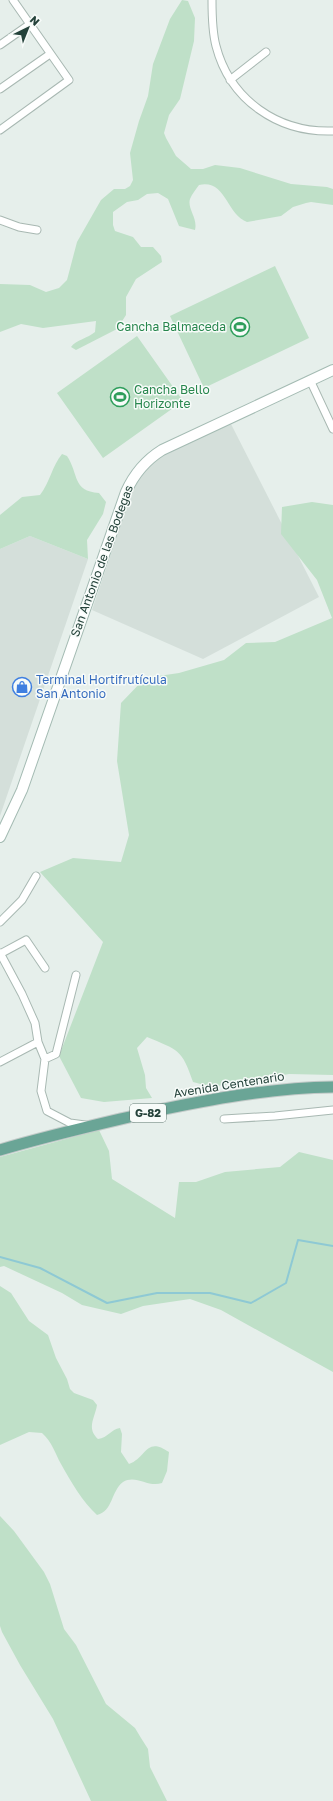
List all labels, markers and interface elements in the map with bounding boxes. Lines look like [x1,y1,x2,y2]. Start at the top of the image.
north arrow [8,8,48,48]
text: N [28,13,43,28]
sports icon: Cancha Balmaceda [229,316,251,338]
place label: Cancha Balmaceda [116,319,226,334]
place label: Cancha Bello Horizonte [134,382,210,411]
sports icon: Cancha Bello Horizonte [109,386,131,408]
street label: San Antonio de las Bodegas [67,483,136,639]
place label: Terminal Hortifrutícula San Antonio [36,672,167,701]
shop icon: Terminal Hortifrutícula San Antonio [11,676,33,698]
street label: Avenida Centenario [172,1068,285,1101]
road number: G-82 [130,1104,166,1122]

